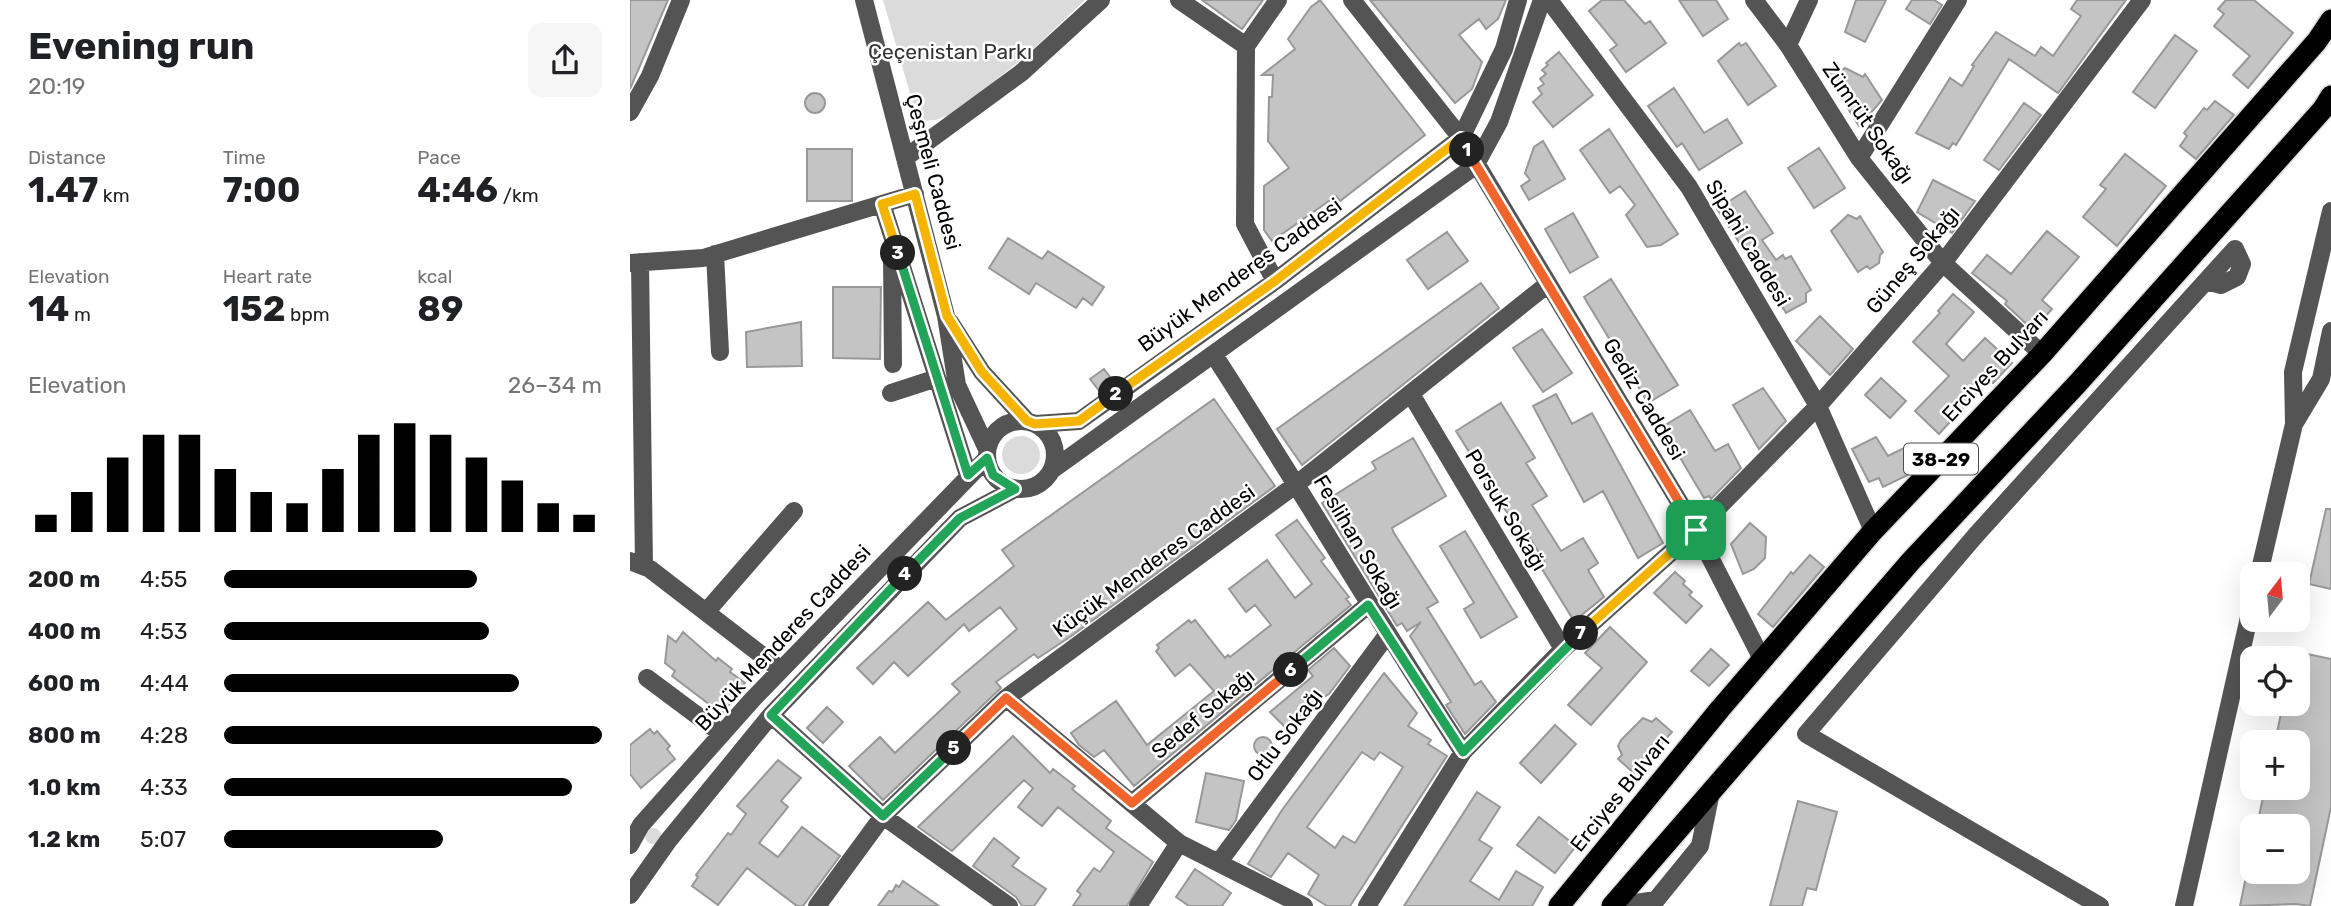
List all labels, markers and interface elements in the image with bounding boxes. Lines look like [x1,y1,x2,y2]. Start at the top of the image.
text: Evening run [28,23,254,69]
button: share [528,23,602,97]
park label: Çeçenistan Parkı [868,39,1032,64]
street label: Zümrüt Sokağı [1817,57,1920,188]
text: 20:19 [28,72,85,100]
street label: Çeşmeli Caddesi [901,91,966,253]
pin: 1 [1450,132,1484,168]
text: 1 [1462,138,1471,161]
text: Distance [28,146,106,169]
text: Time [223,146,266,169]
text: Pace [417,146,461,169]
text: 1.47 [28,169,98,211]
text: 7:00 [223,169,301,211]
text: 4:46 [417,169,498,211]
street label: Sipahi Caddesi [1701,175,1796,311]
text: km [98,184,130,207]
text: /km [498,184,539,207]
street label: Büyük Menderes Caddesi [1133,192,1346,357]
street label: Güneş Sokağı [1861,201,1965,318]
pin: 3 [880,236,916,270]
text: 3 [891,241,904,264]
text: Elevation [28,265,109,288]
text: Heart rate [223,265,312,288]
text: kcal [417,265,452,288]
text: 14 [28,288,69,330]
text: 152 [223,288,285,330]
text: 89 [417,288,463,330]
text: m [69,303,91,326]
text: bpm [285,303,330,326]
street label: Erciyes Bulvarı [1937,305,2053,427]
street label: Gediz Caddesi [1598,333,1691,464]
text: Elevation [28,371,127,399]
text: 26–34 m [508,371,602,399]
pin: 2 [1098,376,1134,412]
text: 2 [1109,382,1122,405]
street label: Porsuk Sokağı [1460,444,1553,575]
road number: 38-29 [1904,444,1978,474]
street label: Feslihan Sokağı [1309,470,1408,613]
street label: Küçük Menderes Caddesi [1048,479,1260,642]
pin [1666,500,1726,560]
icon: arrive [1677,511,1715,549]
street label: Büyük Menderes Caddesi [690,539,876,736]
pin: 4 [888,556,922,592]
text: 4 [898,562,911,585]
north arrow [2240,562,2310,632]
map controls [2240,562,2310,884]
text: 200 m [28,565,100,593]
text: 4:55 [140,565,188,593]
pin: 7 [1564,616,1598,650]
text: 400 m [28,617,101,645]
text: 4:53 [140,617,188,645]
text: 7 [1575,621,1586,644]
button: locate [2240,646,2310,716]
pin: 6 [1274,652,1308,688]
text: 6 [1284,658,1297,681]
street label: Sedef Sokağı [1146,663,1259,764]
text: 600 m [28,669,100,697]
text: 4:44 [140,669,189,697]
street label: Otlu Sokağı [1241,683,1328,786]
text: 800 m [28,721,101,749]
text: 4:28 [140,721,188,749]
street label: Erciyes Bulvarı [1565,729,1675,856]
pin: 5 [936,730,972,766]
button: + [2240,730,2310,800]
text: 5 [947,736,960,759]
text: 1.0 km [28,773,101,801]
text: 4:33 [140,773,188,801]
button: − [2240,814,2310,884]
text: 1.2 km [28,825,100,853]
text: 5:07 [140,825,186,853]

